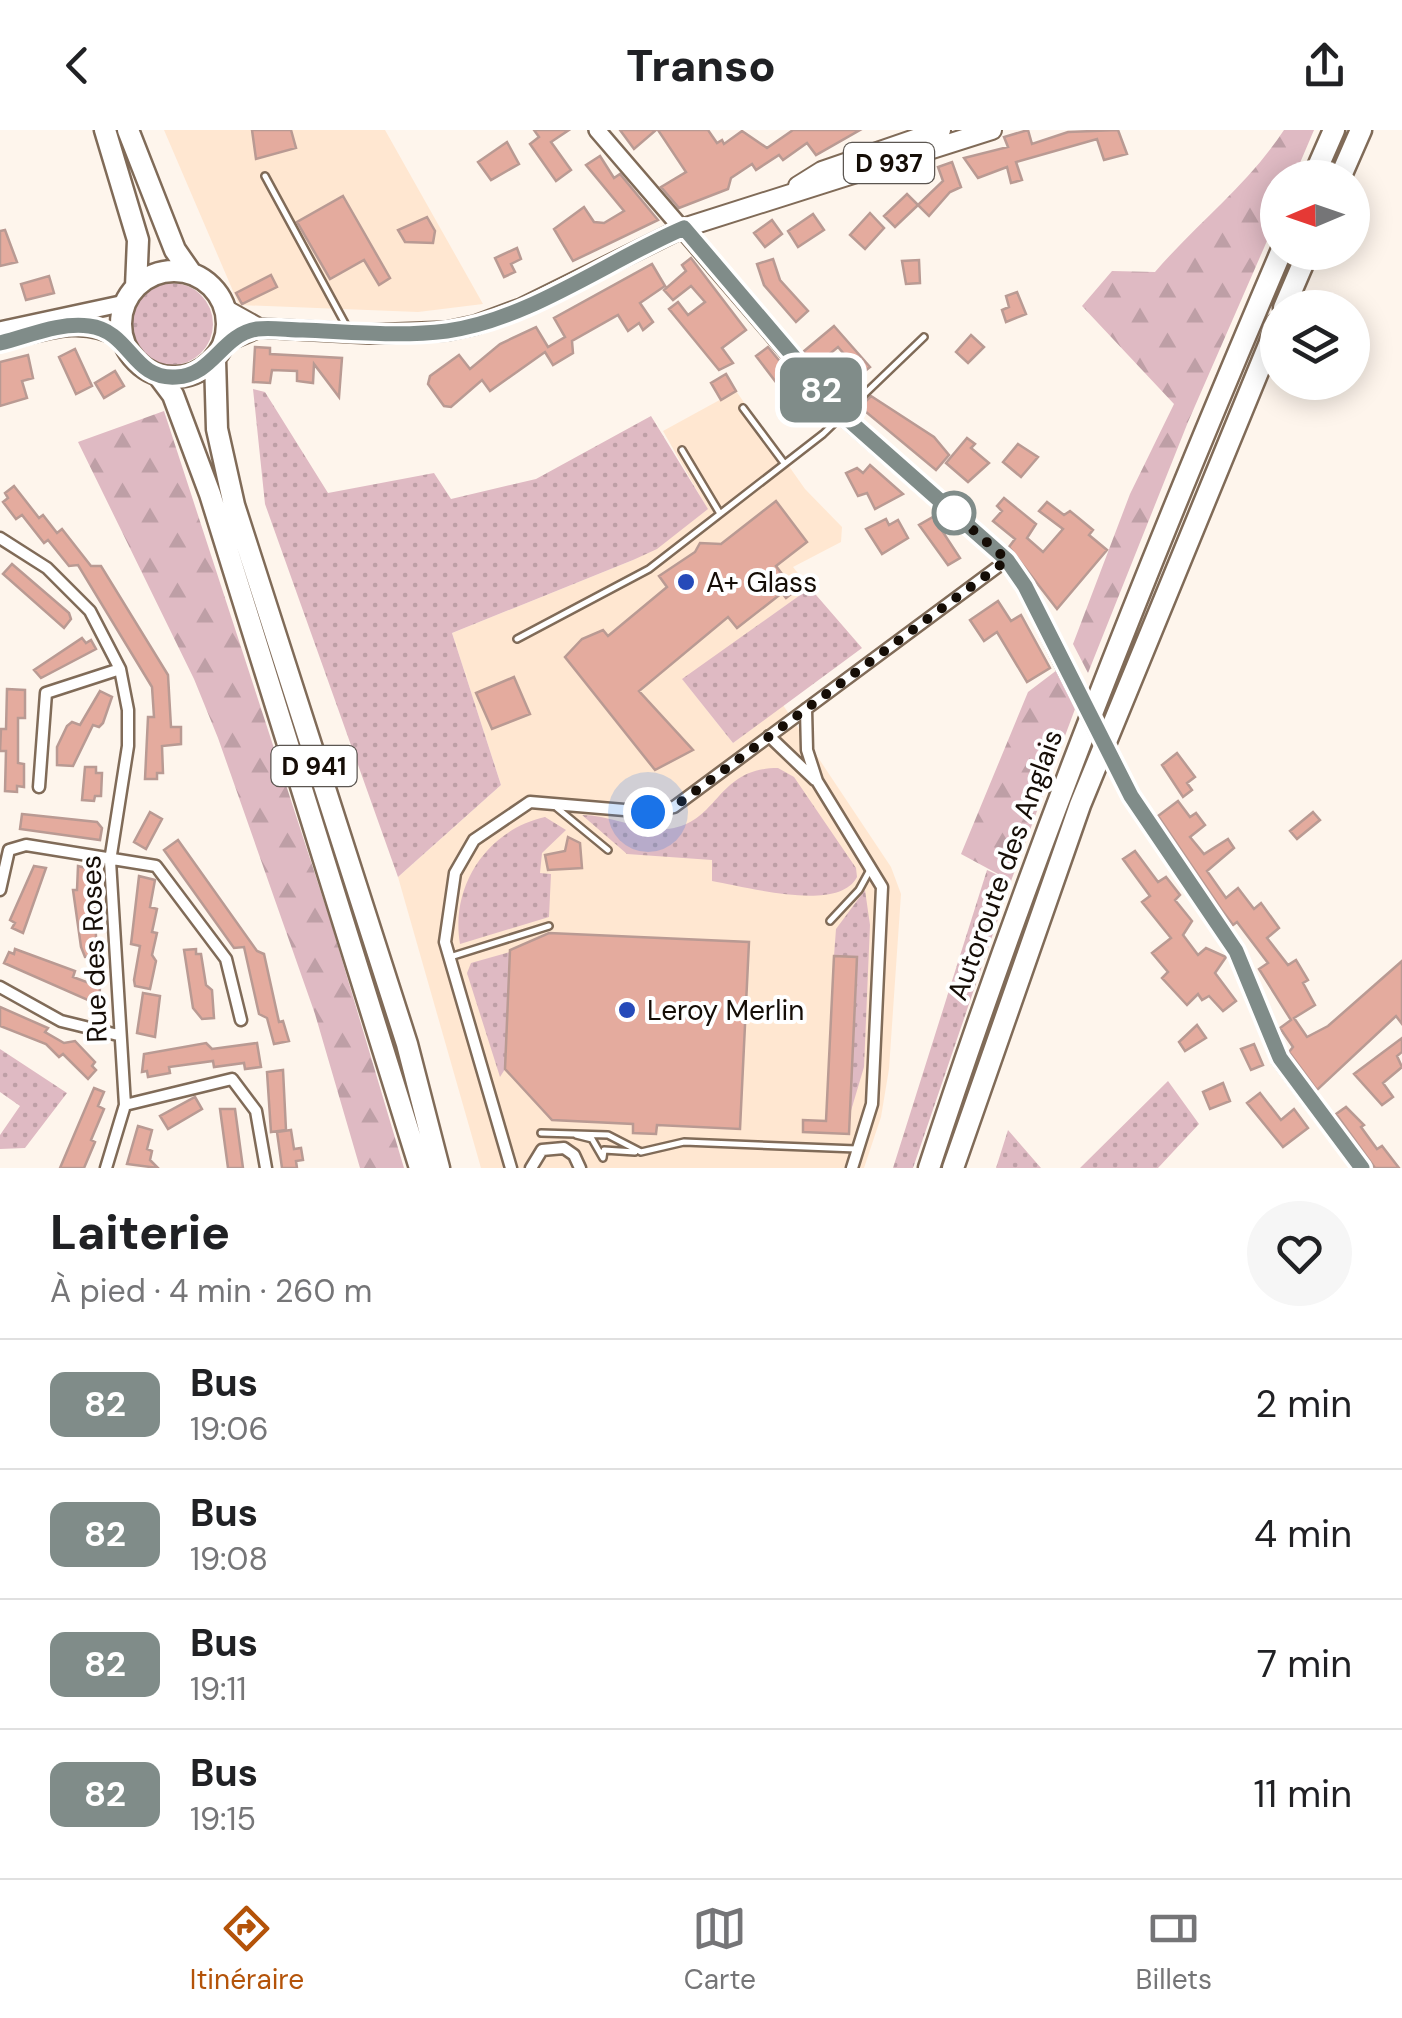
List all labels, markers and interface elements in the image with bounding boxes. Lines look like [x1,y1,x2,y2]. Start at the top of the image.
text: Transo [626,36,776,95]
icon: back [50,38,105,93]
icon: share [1297,38,1352,93]
road number: D 937 [844,143,934,183]
north arrow [1260,160,1370,270]
map controls [1260,160,1370,400]
button: layers [1260,290,1370,400]
line badge: 82 [776,358,866,422]
text: 82 [800,367,842,413]
unlabelled marker [933,492,975,534]
place label: A+ Glass [706,564,817,601]
marker: A+ Glass [675,571,697,593]
street label: Autoroute des Anglais [939,725,1071,1005]
road number: D 941 [272,746,356,786]
your location [623,787,673,837]
street label: Rue des Roses [72,855,116,1043]
place label: Leroy Merlin [647,992,804,1029]
marker: Leroy Merlin [616,999,638,1021]
text: Laiterie [50,1201,230,1264]
button: heart [1247,1201,1352,1306]
text: À pied · 4 min · 260 m [50,1270,372,1312]
text: Bus [190,1358,258,1408]
text: 2 min [1255,1379,1352,1429]
text: 82 [84,1381,126,1427]
text: 19:06 [190,1408,269,1450]
text: Bus [190,1488,258,1538]
text: 4 min [1254,1509,1352,1559]
text: 82 [84,1511,126,1557]
text: 19:08 [190,1538,268,1580]
text: Bus [190,1618,258,1668]
text: 7 min [1257,1639,1352,1689]
text: 82 [84,1641,126,1687]
text: 19:11 [190,1668,247,1710]
text: Bus [190,1748,258,1798]
text: 11 min [1253,1769,1352,1819]
text: 82 [84,1771,126,1817]
text: 19:15 [190,1798,256,1840]
tab: Itinéraire [190,1901,304,1998]
tab: Carte [684,1901,756,1998]
tab: Billets [1136,1901,1212,1998]

